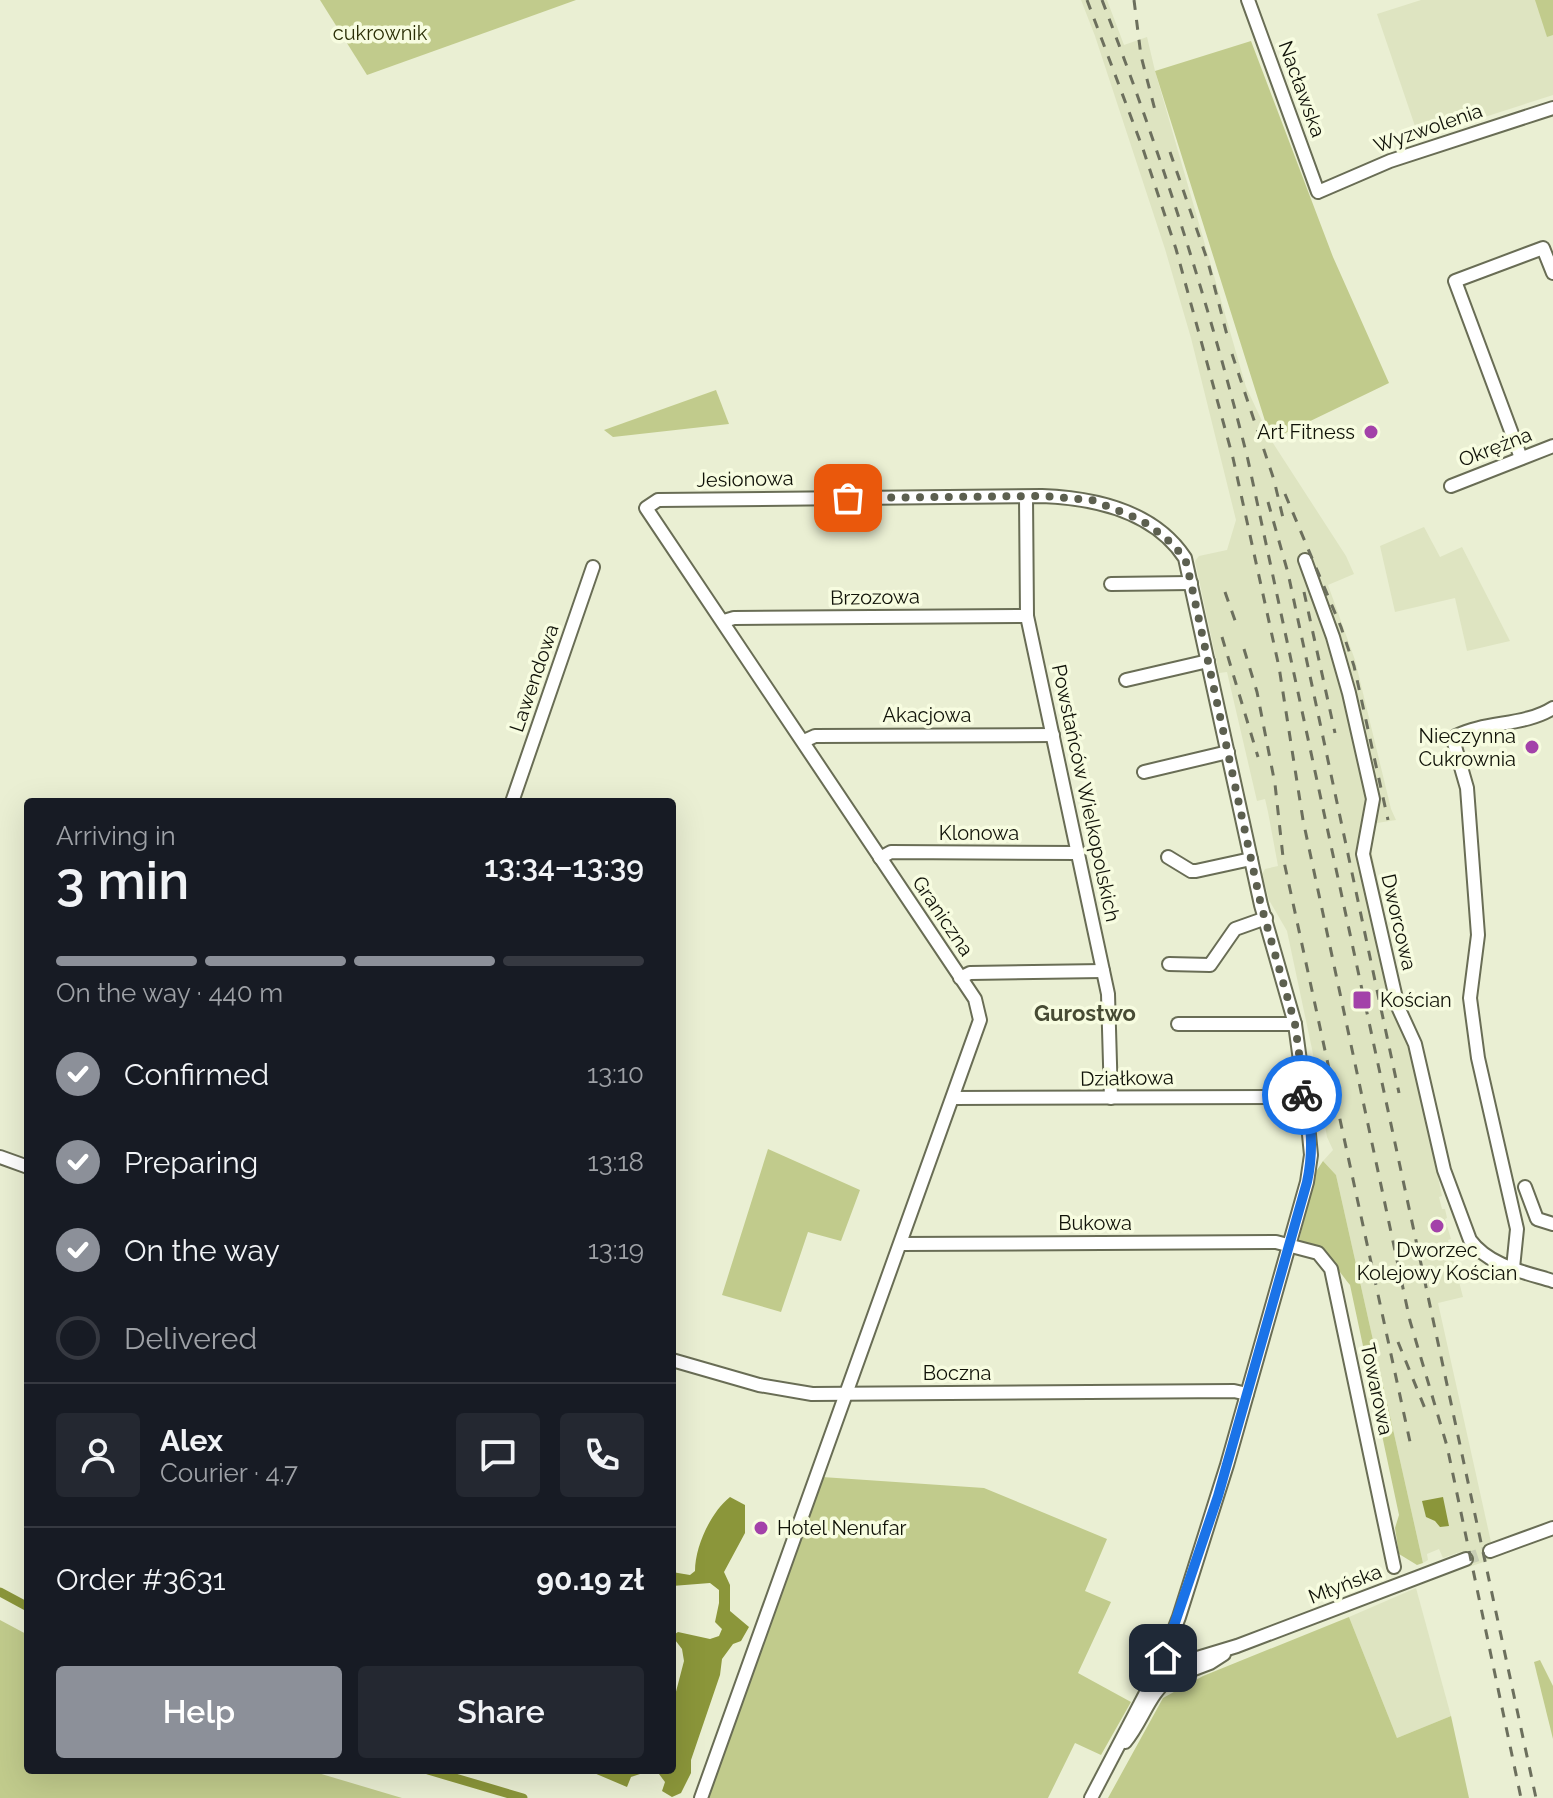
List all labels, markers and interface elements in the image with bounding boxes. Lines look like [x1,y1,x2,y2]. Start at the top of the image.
park label: cukrownik [333,21,428,45]
street label: Nacławska [1273,38,1331,140]
street label: Wyzwolenia [1371,98,1485,158]
place label: Art Fitness [1257,420,1355,444]
street label: Okrężna [1455,422,1535,472]
marker: Art Fitness [1362,423,1380,441]
pin [814,464,882,532]
street label: Jesionowa [696,466,794,492]
icon: bag [826,476,870,520]
street label: Brzozowa [830,584,920,610]
street label: Lawendowa [504,621,564,735]
street label: Powstańców Wielkopolskich [1047,662,1125,924]
street label: Akacjowa [883,703,971,727]
place label: Nieczynna Cukrownia [1418,724,1516,771]
marker: Nieczynna Cukrownia [1523,738,1541,756]
text: Arriving in [56,821,176,851]
street label: Klonowa [939,821,1019,845]
text: 13:34–13:39 [484,849,644,884]
text: 3 min [56,850,189,911]
street label: Graniczna [907,871,979,961]
street label: Dworcowa [1376,872,1422,972]
text: On the way · 440 m [56,978,283,1008]
place label: Kościan [1380,988,1452,1012]
marker: Kościan [1351,989,1373,1011]
district label: Gurostwo [1034,1000,1136,1026]
icon: check [56,1052,100,1096]
courier [1262,1055,1342,1135]
text: Confirmed [124,1057,269,1092]
text: 13:10 [587,1059,644,1089]
street label: Działkowa [1080,1065,1174,1091]
icon: bike [1280,1073,1324,1117]
icon: check [56,1140,100,1184]
text: Preparing [124,1145,258,1180]
text: 13:18 [588,1147,644,1177]
street label: Bukowa [1058,1211,1132,1235]
marker: Dworzec Kolejowy Kościan [1428,1217,1446,1235]
icon: check [56,1228,100,1272]
text: On the way [124,1233,280,1268]
text: 13:19 [588,1235,644,1265]
place label: Dworzec Kolejowy Kościan [1357,1238,1517,1285]
text: Delivered [124,1321,257,1356]
street label: Towarowa [1356,1341,1398,1437]
street label: Boczna [923,1361,991,1385]
button: person [56,1413,140,1497]
button: chat [456,1413,540,1497]
button: phone [560,1413,644,1497]
text: Alex [160,1423,223,1458]
text: Courier · 4.7 [160,1458,298,1488]
place label: Hotel Nenufar [777,1516,907,1540]
marker: Hotel Nenufar [752,1519,770,1537]
street label: Młyńska [1305,1559,1385,1609]
text: Order #3631 [56,1562,226,1597]
text: 90.19 zł [536,1562,644,1597]
pin [1129,1624,1197,1692]
icon: home [1141,1636,1185,1680]
button: Help [56,1666,342,1758]
button: Share [358,1666,644,1758]

